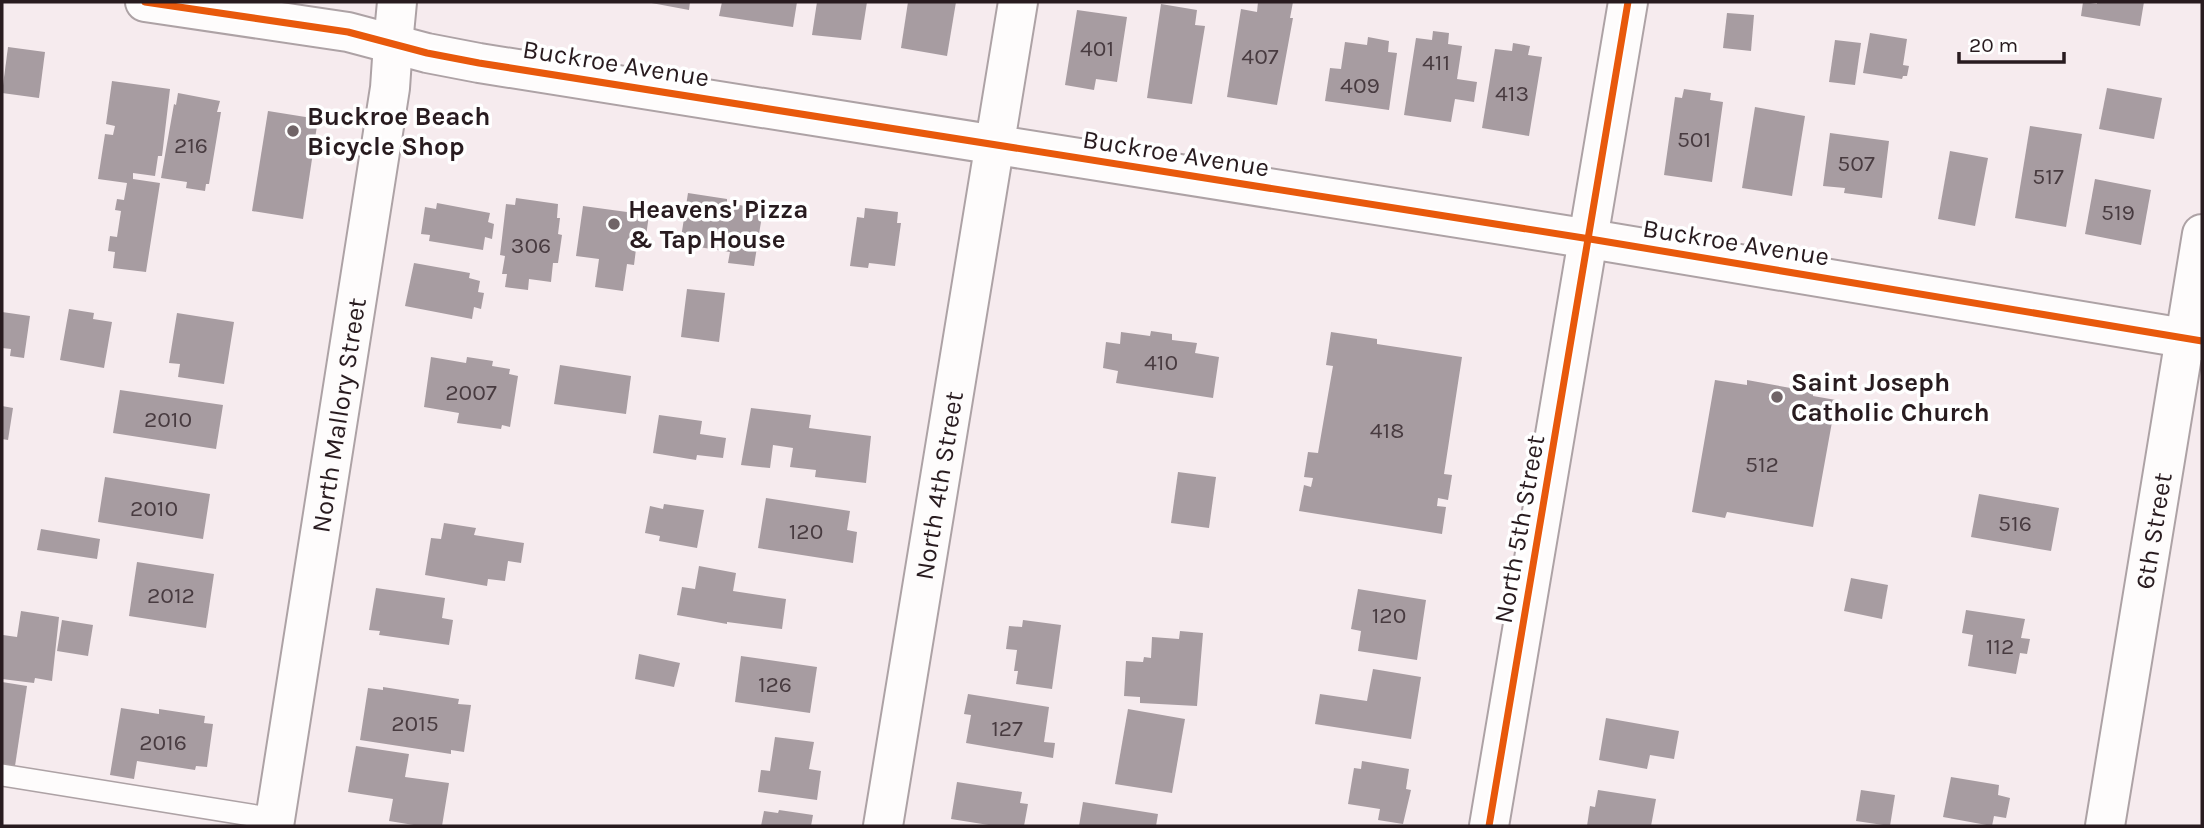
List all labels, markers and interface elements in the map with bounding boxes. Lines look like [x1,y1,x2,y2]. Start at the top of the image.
scale bar [1959,21,2064,65]
street label: Buckroe Avenue [520,33,712,94]
text: 20 m [1969,33,2018,57]
house number: 401 [1080,35,1114,62]
house number: 407 [1241,43,1279,70]
house number: 411 [1422,49,1450,76]
house number: 409 [1340,72,1380,99]
house number: 413 [1495,80,1529,107]
place label: Buckroe Beach Bicycle Shop [307,101,490,162]
marker: Buckroe Beach Bicycle Shop [285,123,301,139]
street label: Buckroe Avenue [1080,123,1272,184]
house number: 501 [1677,126,1711,153]
house number: 216 [174,132,208,159]
house number: 507 [1837,150,1875,177]
house number: 517 [2032,163,2064,190]
place label: Heavens' Pizza & Tap House [628,194,808,255]
house number: 519 [2101,199,2135,226]
street label: Buckroe Avenue [1640,212,1832,273]
marker: Heavens' Pizza & Tap House [606,216,622,232]
house number: 306 [511,232,551,259]
street label: North Mallory Street [305,295,373,535]
house number: 410 [1144,349,1178,376]
place label: Saint Joseph Catholic Church [1791,367,1990,428]
house number: 2007 [445,379,497,406]
street label: North 4th Street [909,389,970,582]
marker: Saint Joseph Catholic Church [1769,389,1785,405]
house number: 2010 [144,406,192,433]
house number: 418 [1370,417,1404,444]
street label: North 5th Street [1488,432,1551,626]
house number: 512 [1745,451,1779,478]
street label: 6th Street [2129,470,2179,592]
house number: 2010 [130,495,178,522]
house number: 516 [1998,510,2032,537]
house number: 120 [789,518,823,545]
house number: 2012 [147,582,195,609]
house number: 120 [1372,602,1406,629]
house number: 112 [1986,633,2014,660]
house number: 126 [758,671,792,698]
house number: 2015 [391,710,439,737]
house number: 127 [991,715,1023,742]
house number: 2016 [139,729,187,756]

